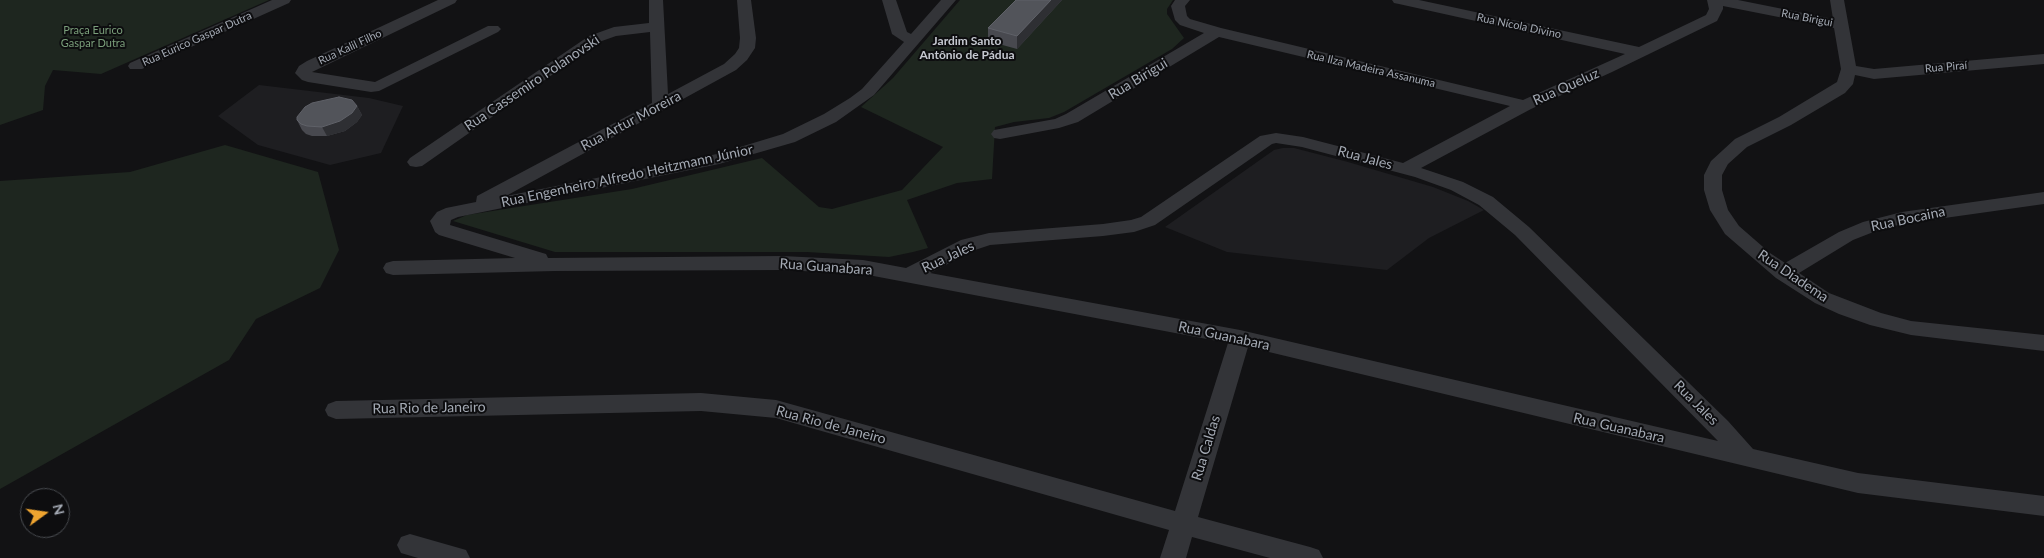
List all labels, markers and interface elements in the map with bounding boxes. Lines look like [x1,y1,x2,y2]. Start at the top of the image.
street label: Rua Birigui [1780,7,1834,29]
street label: Rua Eurico Gaspar Dutra [140,9,254,69]
street label: Rua Nícola Divino [1476,11,1562,41]
park label: Praça Eurico Gaspar Dutra [61,23,125,49]
street label: Rua Kalil Filho [316,27,384,67]
street label: Rua Cassemiro Polanovski [461,32,603,134]
district label: Jardim Santo Antônio de Pádua [919,34,1015,62]
street label: Rua Ilza Madeira Assanuma [1305,48,1437,90]
street label: Rua Birigui [1105,55,1171,103]
street label: Rua Piraí [1924,59,1968,75]
street label: Rua Queluz [1530,65,1602,109]
street label: Rua Artur Moreira [578,88,684,154]
street label: Rua Engenheiro Alfredo Heitzmann Júnior [500,141,754,211]
street label: Rua Jales [1336,143,1394,173]
street label: Rua Bocaina [1869,203,1947,235]
street label: Rua Jales [919,238,977,276]
street label: Rua Diadema [1755,246,1831,306]
street label: Rua Guanabara [779,255,873,279]
street label: Rua Guanabara [1177,318,1271,354]
street label: Rua Jales [1670,377,1722,429]
street label: Rua Rio de Janeiro [372,399,486,417]
street label: Rua Rio de Janeiro [774,402,888,448]
street label: Rua Guanabara [1572,409,1666,447]
street label: Rua Caldas [1188,413,1224,483]
north arrow [20,488,70,538]
text: N [50,502,69,517]

